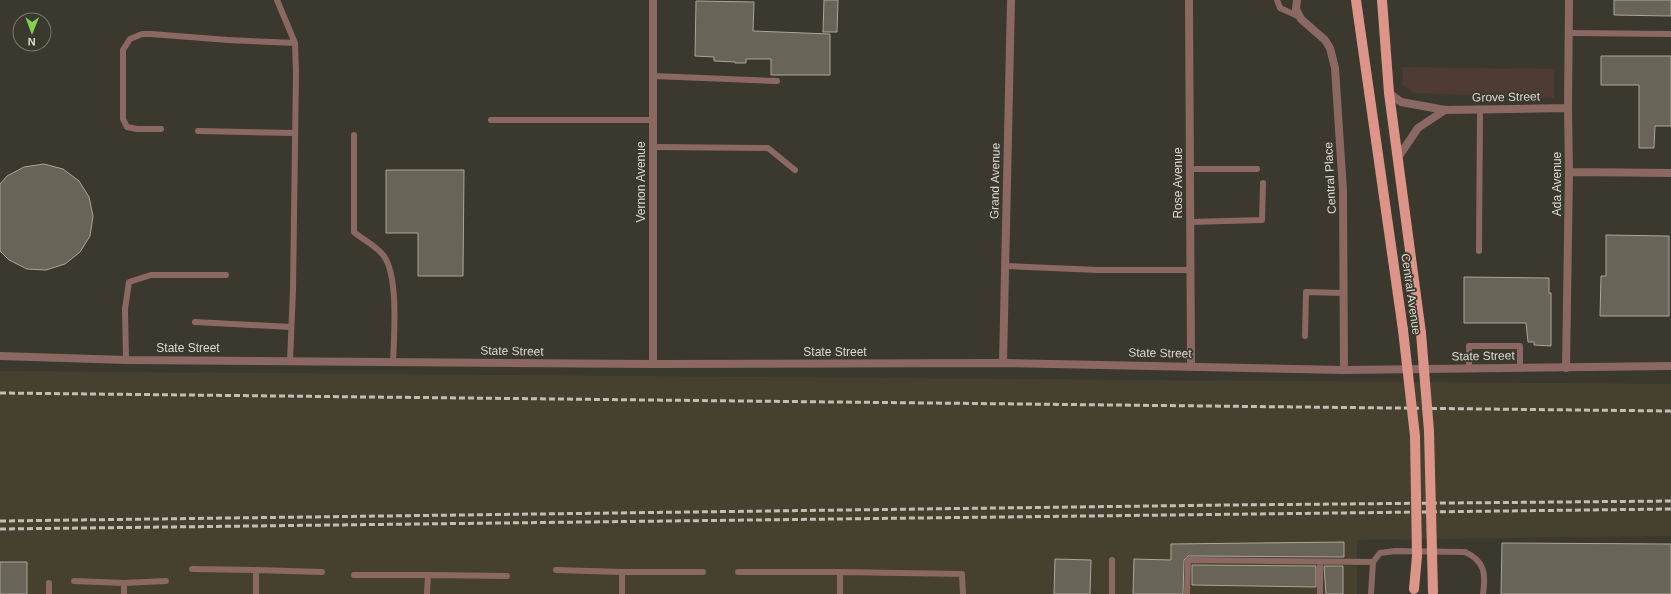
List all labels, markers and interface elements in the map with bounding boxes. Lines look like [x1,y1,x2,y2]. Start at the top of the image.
north arrow [12,12,52,52]
text: N [28,36,36,48]
street label: Grove Street [1472,89,1541,105]
street label: Vernon Avenue [634,141,648,223]
street label: Central Place [1321,141,1339,214]
street label: Grand Avenue [987,142,1003,219]
street label: Rose Avenue [1171,147,1185,219]
street label: Ada Avenue [1550,151,1564,216]
street label: Central Avenue [1398,253,1424,336]
street label: State Street [156,341,220,355]
street label: State Street [480,343,544,359]
street label: State Street [803,345,867,359]
street label: State Street [1128,345,1192,361]
street label: State Street [1451,348,1515,364]

